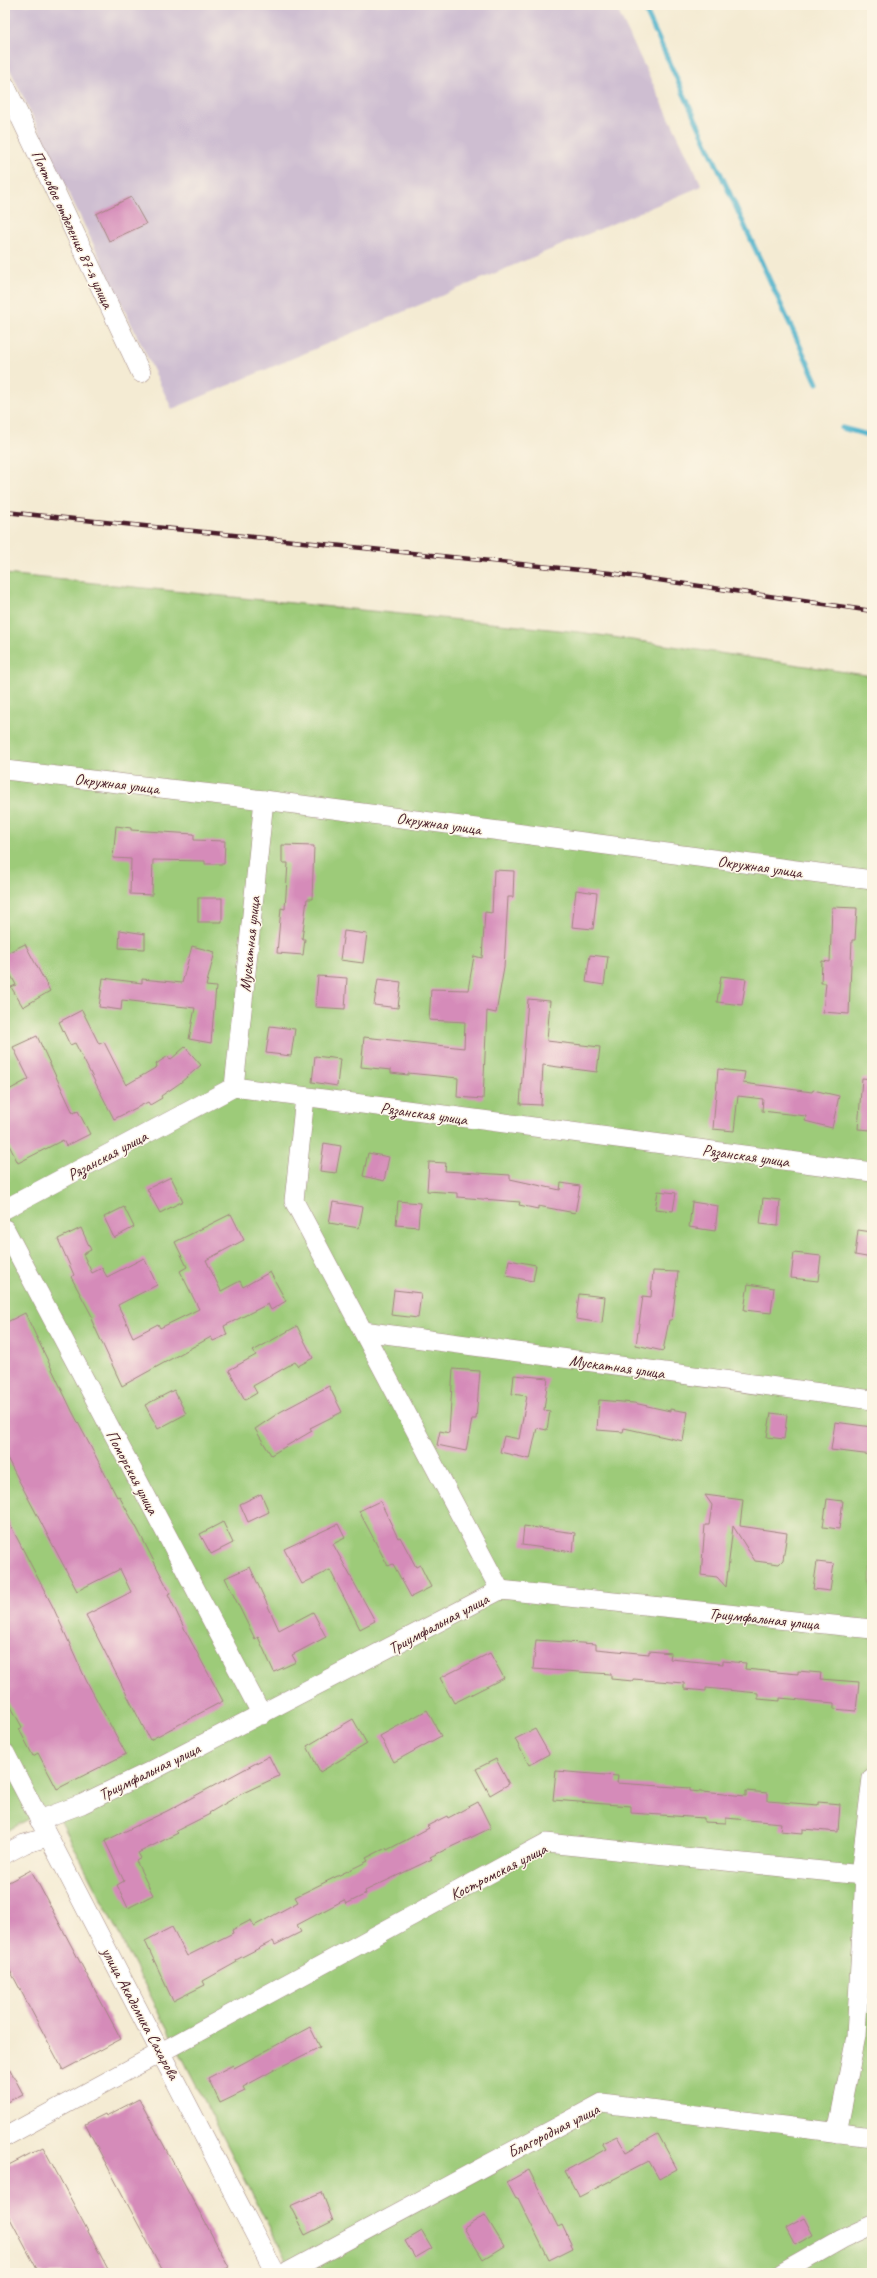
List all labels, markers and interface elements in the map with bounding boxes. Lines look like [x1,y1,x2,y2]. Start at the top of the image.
street label: Почтовое отделение 87-я улица [27,147,118,313]
street label: Окружная улица [73,769,162,799]
street label: Окружная улица [395,808,484,840]
street label: Окружная улица [716,851,805,883]
street label: Мускатная улица [235,894,265,993]
street label: Рязанская улица [379,1098,470,1130]
street label: Рязанская улица [64,1126,152,1185]
street label: Рязанская улица [701,1140,792,1172]
street label: Мускатная улица [568,1350,667,1384]
street label: Поморская улица [102,1427,163,1519]
street label: Триумфальная улица [385,1588,493,1659]
street label: Триумфальная улица [708,1603,821,1635]
street label: Триумфальная улица [95,1738,205,1805]
street label: Костромская улица [447,1838,551,1905]
street label: улица Академика Сахарова [96,1943,184,2084]
street label: Благородная улица [504,2099,604,2163]

